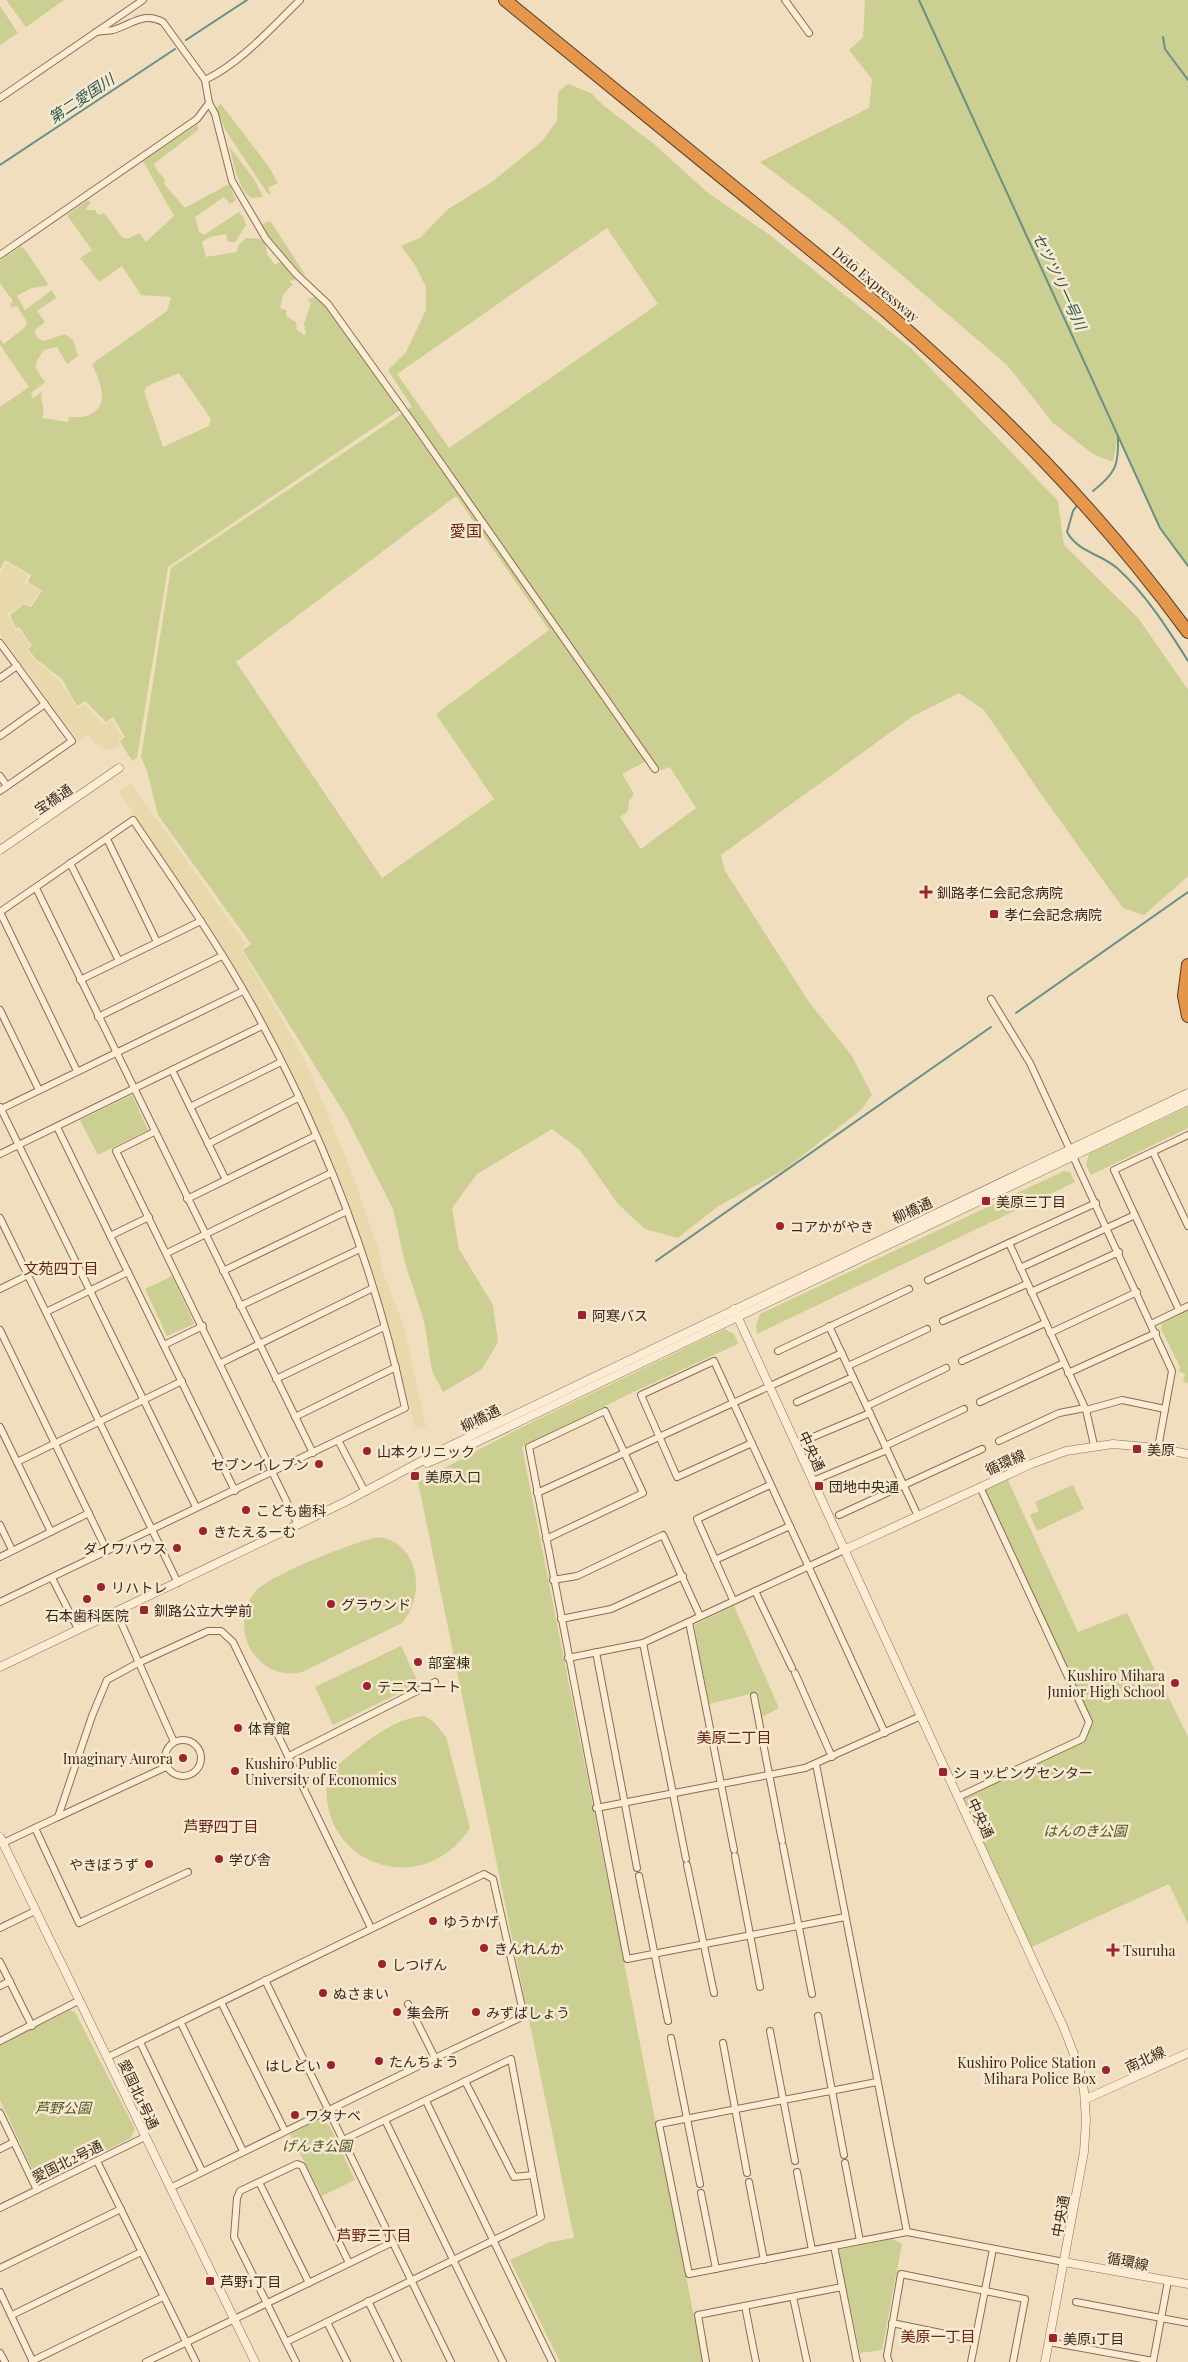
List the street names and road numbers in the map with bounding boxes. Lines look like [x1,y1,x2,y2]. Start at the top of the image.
street label: Dōtō Expressway [829,242,923,326]
street label: 宝橋通 [30,779,76,819]
street label: 柳橋通 [889,1193,935,1227]
street label: 柳橋通 [457,1400,503,1436]
street label: 中央通 [795,1428,829,1474]
street label: 循環線 [982,1445,1028,1479]
street label: 中央通 [964,1795,998,1841]
street label: 南北線 [1122,2042,1168,2076]
street label: 愛国北1号通 [115,2056,163,2132]
street label: 愛国北2号通 [28,2136,106,2186]
street label: 中央通 [1047,2194,1073,2238]
street label: 循環線 [1106,2248,1150,2274]

